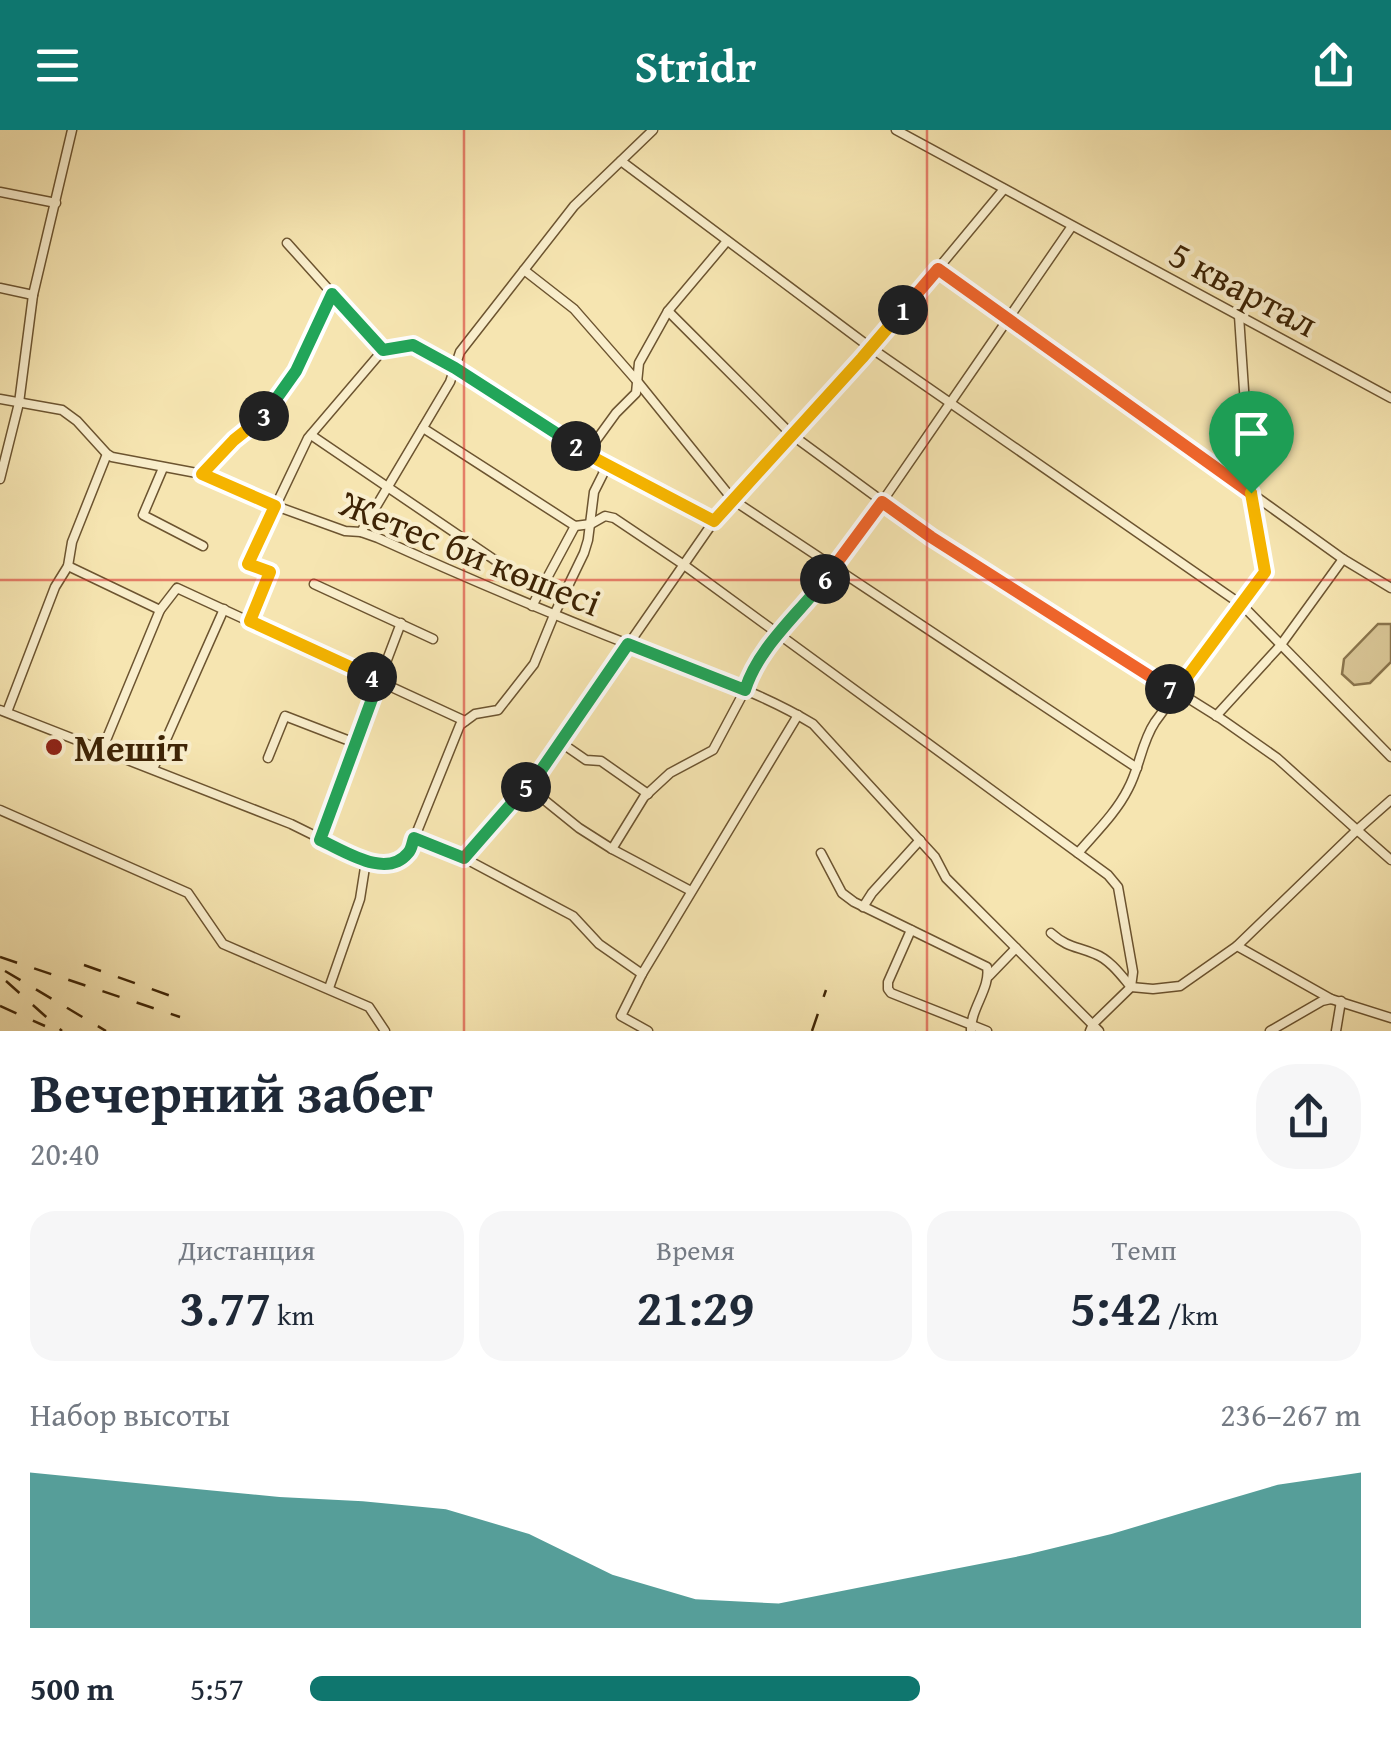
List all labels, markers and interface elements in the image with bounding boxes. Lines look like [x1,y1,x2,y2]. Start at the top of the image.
text: Stridr [635,33,756,98]
icon: menu [30,38,85,93]
icon: share [1306,38,1361,93]
street label: 5 квартал [1160,225,1328,351]
pin: 1 [878,285,928,335]
text: 1 [896,289,910,330]
pin: 3 [239,391,289,441]
pin [1209,391,1294,494]
text: 3 [257,395,271,436]
icon: arrive [1224,406,1279,461]
pin: 2 [551,421,601,471]
text: 2 [569,425,583,466]
street label: Жетес би көшесі [331,474,610,630]
pin: 6 [800,554,850,604]
text: 6 [818,558,832,599]
pin: 4 [347,652,397,702]
text: 4 [365,656,379,697]
pin: 7 [1145,664,1195,714]
text: 7 [1163,668,1177,709]
place label: Мешіт [74,719,188,775]
marker: Мешіт [43,736,65,758]
pin: 5 [501,762,551,812]
text: 5 [519,766,533,807]
text: Вечерний забег [30,1052,433,1132]
button: share [1256,1064,1361,1169]
text: 20:40 [30,1130,99,1177]
text: Дистанция [178,1229,315,1270]
text: Время [656,1229,735,1270]
text: Темп [1112,1229,1176,1270]
text: 3.77 [179,1270,271,1343]
text: 21:29 [637,1270,754,1343]
text: 5:42 [1070,1270,1162,1343]
text: km [271,1294,314,1335]
text: /km [1162,1294,1218,1335]
text: Набор высоты [30,1391,230,1438]
text: 236–267 m [1220,1391,1361,1438]
text: 500 m [30,1665,114,1712]
text: 5:57 [190,1665,244,1712]

